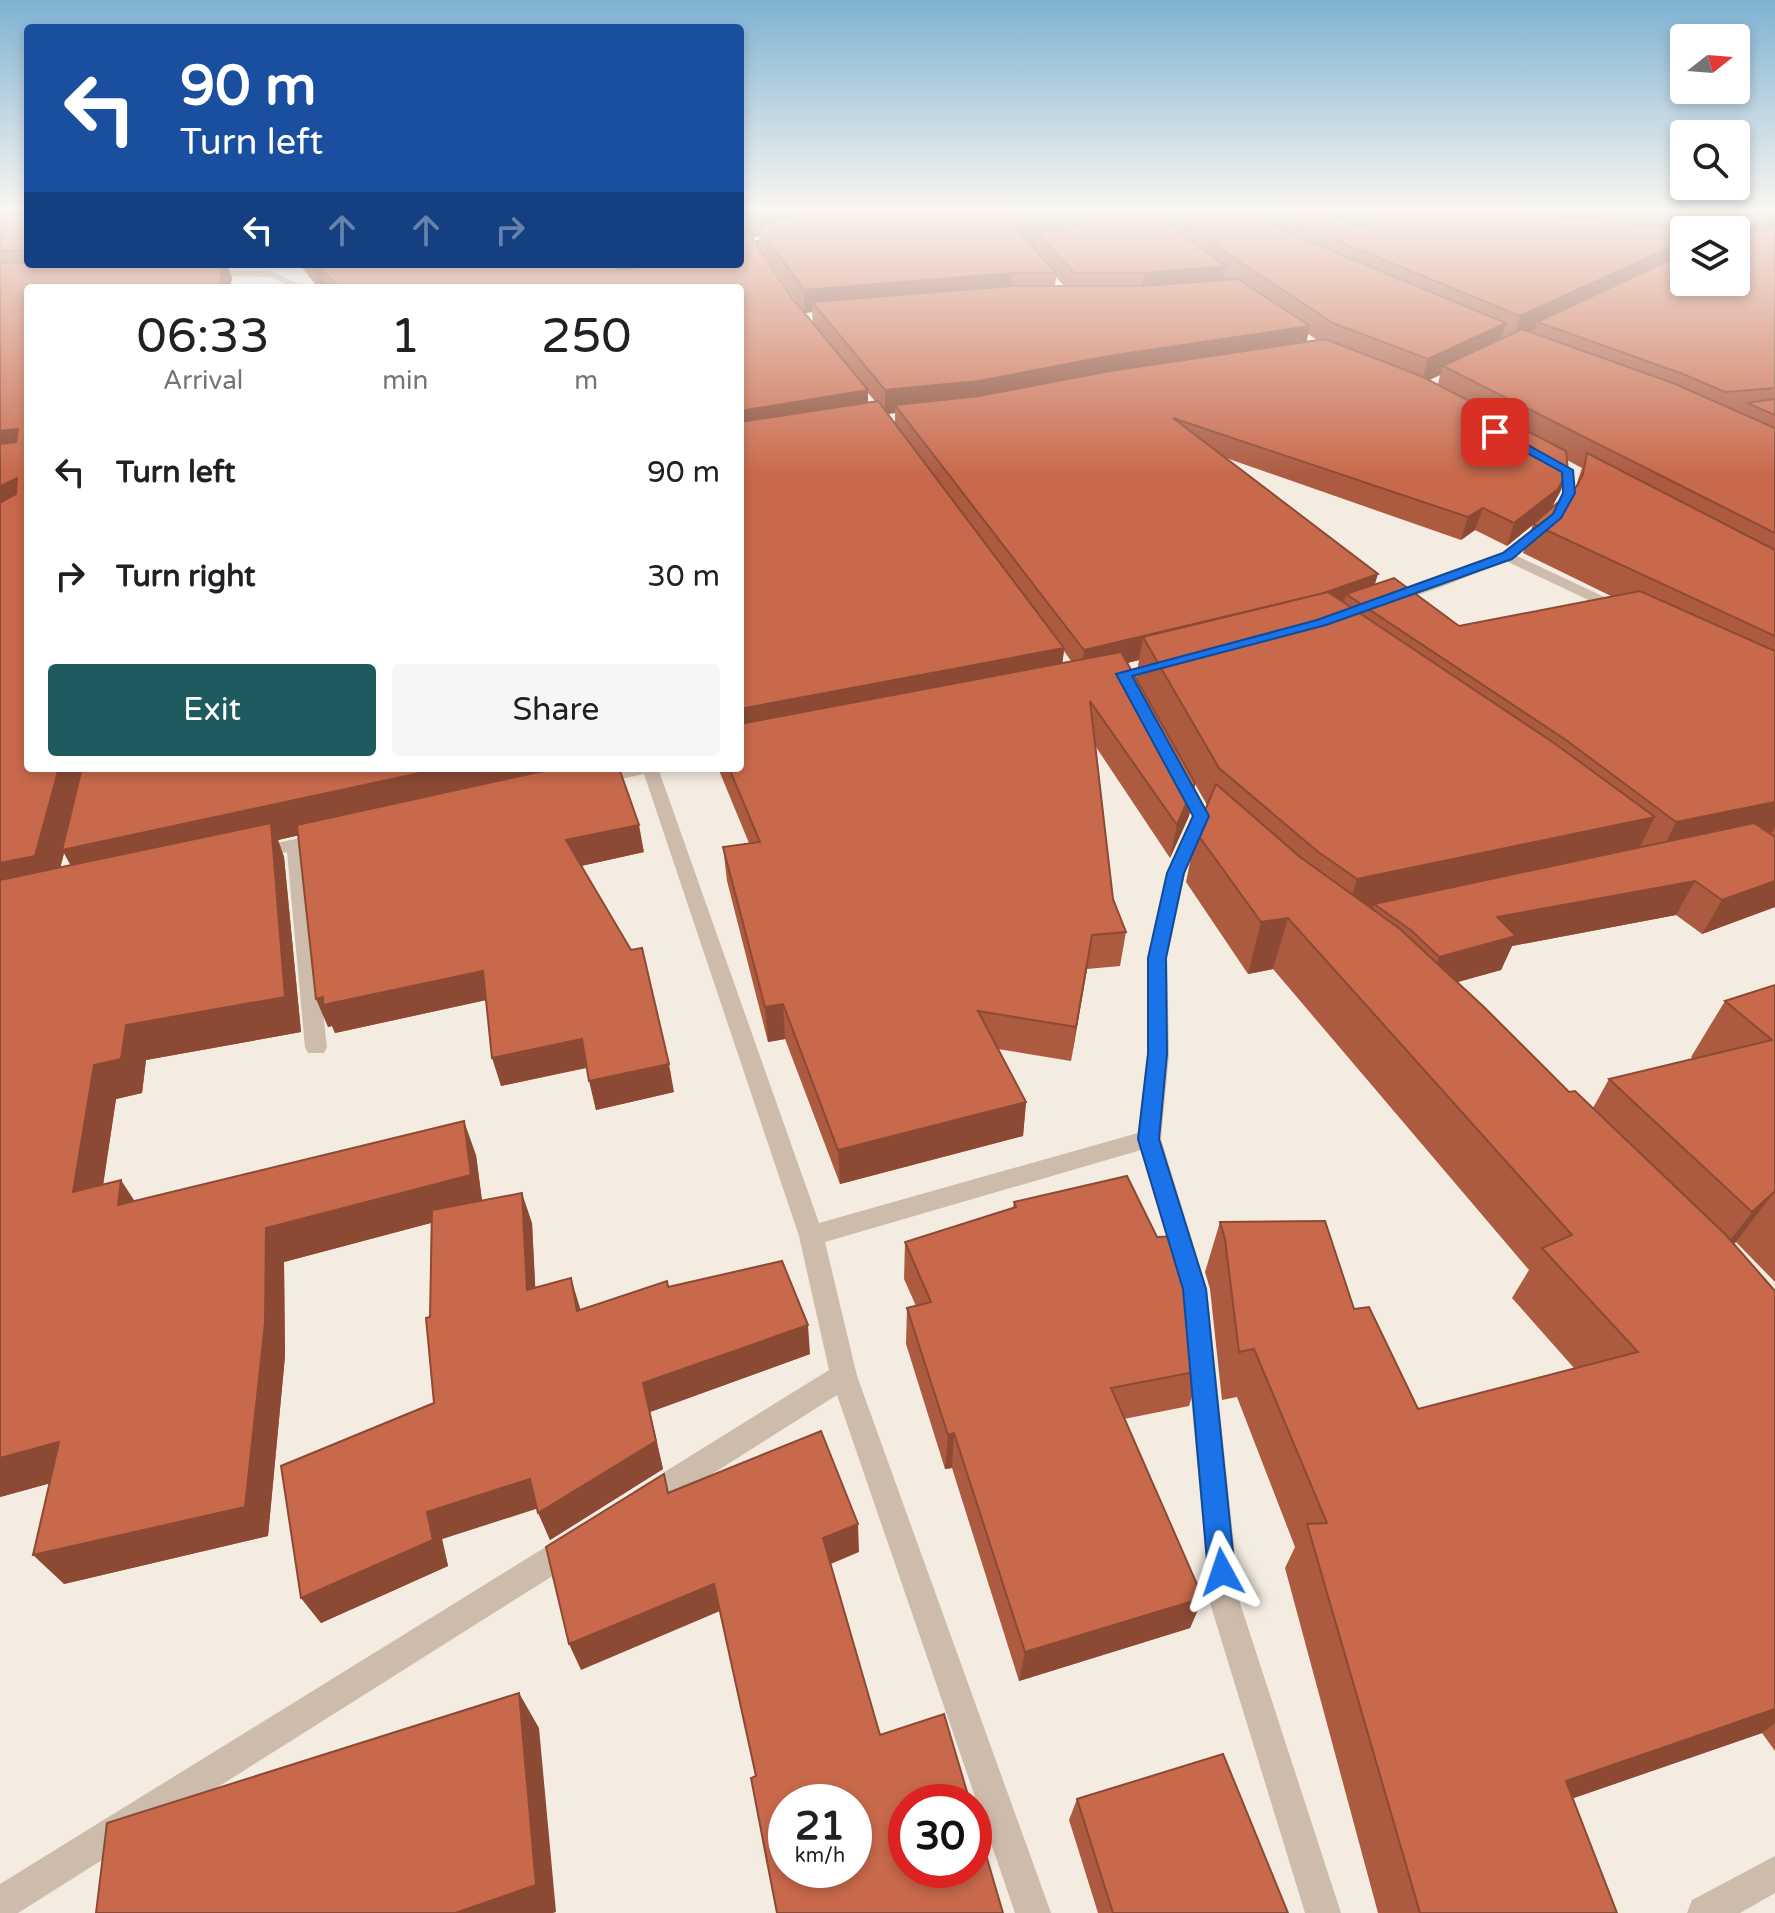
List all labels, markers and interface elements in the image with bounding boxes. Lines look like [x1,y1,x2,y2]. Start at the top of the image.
north arrow [1670,24,1750,104]
map controls [1670,24,1750,296]
text: 90 m [180,53,316,120]
icon: left [48,56,152,160]
button: search [1670,120,1750,200]
text: Turn left [180,121,323,164]
icon: left [236,208,280,252]
icon: ahead [320,208,364,252]
icon: ahead [404,208,448,252]
icon: right [488,208,532,252]
button: layers [1670,216,1750,296]
text: 06:33 [137,308,270,366]
text: 1 [390,308,420,366]
text: 250 [541,308,631,366]
text: Arrival [163,365,243,396]
text: min [382,365,428,396]
text: m [574,365,598,396]
pin [1461,398,1529,466]
icon: arrive [1473,410,1517,454]
icon: left [48,450,92,494]
text: Turn left [116,454,235,491]
text: 90 m [647,454,720,491]
icon: right [48,554,92,598]
text: Turn right [116,558,256,595]
text: 30 m [647,558,720,595]
button: Exit [48,664,376,756]
button: Share [392,664,720,756]
position arrow [1180,1530,1264,1614]
speed limit sign: 30 [888,1784,992,1888]
text: 21 [795,1802,845,1850]
text: km/h [795,1844,845,1868]

